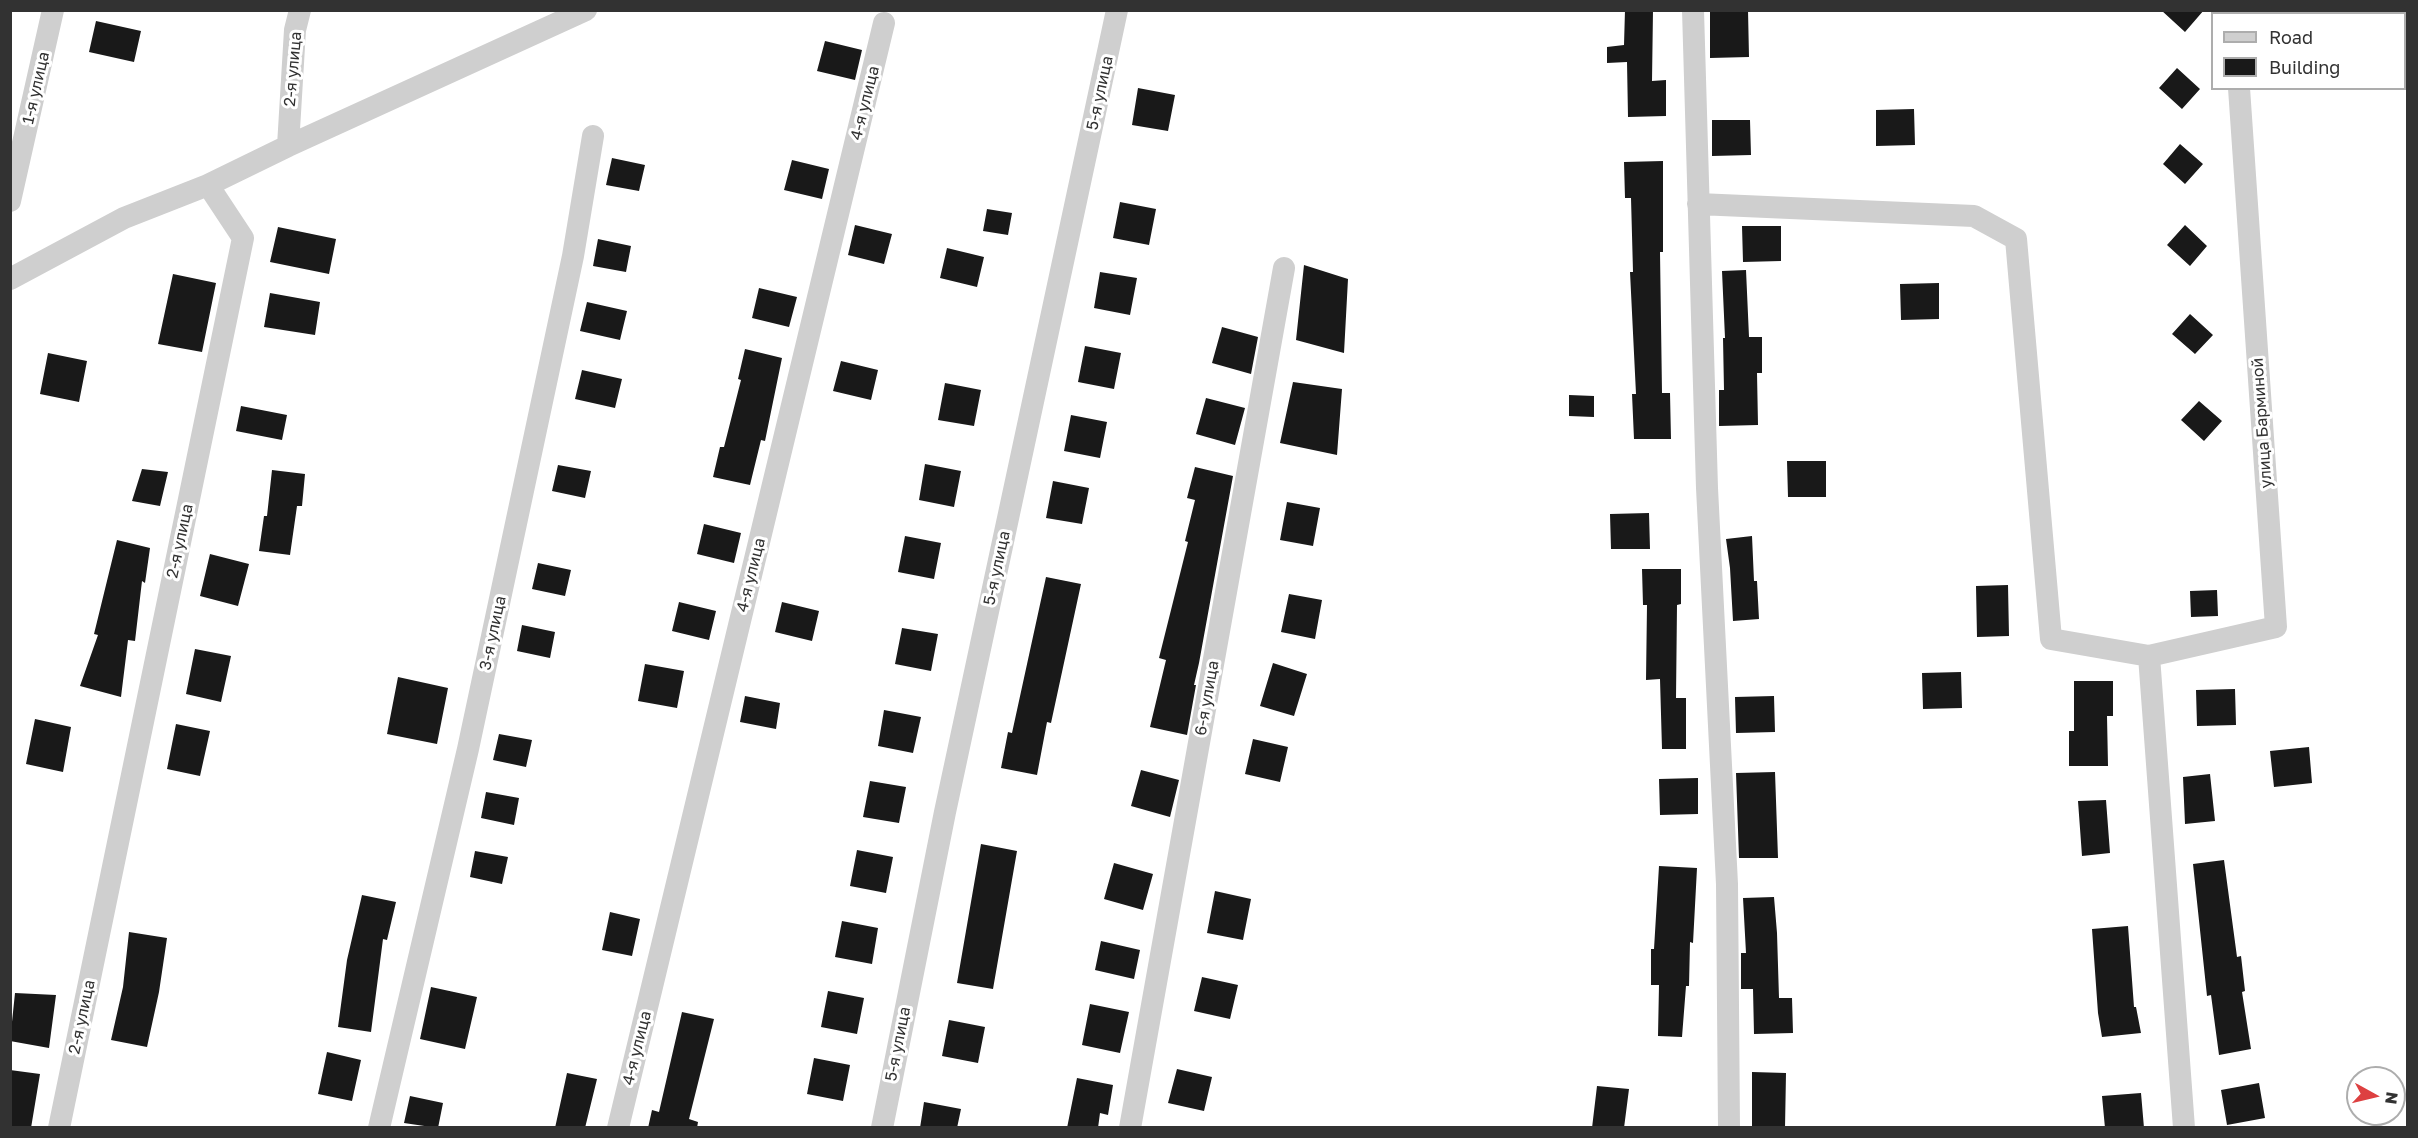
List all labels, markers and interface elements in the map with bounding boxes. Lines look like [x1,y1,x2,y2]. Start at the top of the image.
legend [2211,12,2406,90]
text: Road [2269,26,2313,48]
street label: 2-я улица [280,31,306,107]
street label: 1-я улица [18,50,54,126]
street label: 5-я улица [1083,54,1117,132]
text: Building [2269,56,2340,78]
street label: 4-я улица [847,64,883,142]
street label: улица Барминой [2248,357,2276,489]
street label: 2-я улица [163,502,197,580]
street label: 5-я улица [980,529,1014,607]
street label: 4-я улица [733,536,769,614]
street label: 3-я улица [476,594,510,672]
street label: 6-я улица [1191,659,1223,737]
street label: 2-я улица [65,978,99,1056]
street label: 5-я улица [881,1005,915,1083]
street label: 4-я улица [619,1009,655,1087]
north arrow [2346,1066,2406,1126]
text: N [2381,1091,2403,1106]

